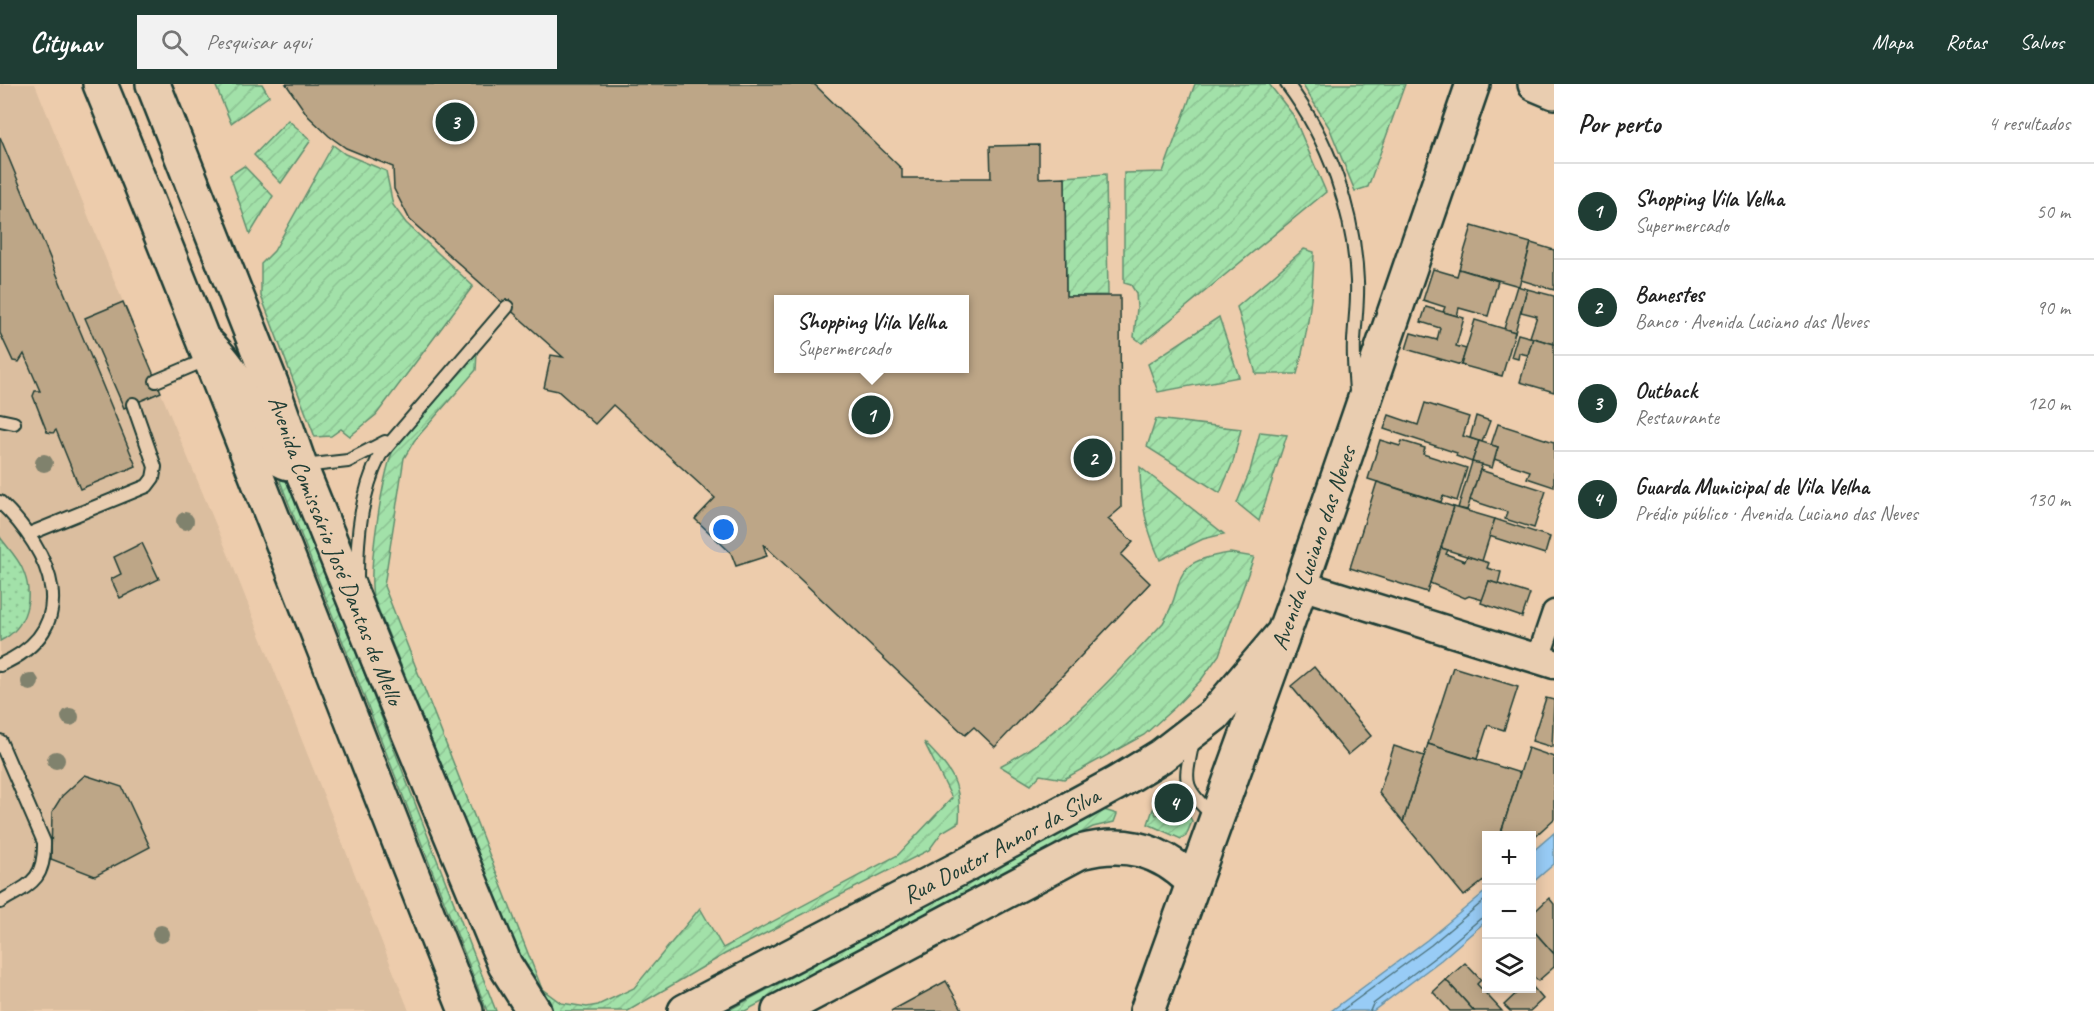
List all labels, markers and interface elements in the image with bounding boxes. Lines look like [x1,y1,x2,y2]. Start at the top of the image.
search box [137,15,557,69]
text: Citynav [30,25,101,60]
icon: search [158,26,191,59]
text: Pesquisar aqui [206,28,311,56]
text: Mapa [1872,29,1913,55]
text: Rotas [1946,29,1987,55]
text: Salvos [2020,29,2064,55]
pin: 3 [436,99,474,144]
text: Por perto [1578,107,1660,140]
text: 4 resultados [1988,111,2070,136]
text: Shopping Vila Velha [1635,185,1784,213]
text: 1 [1593,199,1602,224]
text: 50 m [2036,199,2070,224]
text: Supermercado [1635,213,1729,238]
text: Banestes [1635,281,1704,309]
popup [774,295,969,373]
text: 2 [1593,295,1602,320]
text: 90 m [2036,295,2070,320]
text: Shopping Vila Velha [797,308,946,336]
text: Banco · Avenida Luciano das Neves [1635,309,1868,334]
text: Supermercado [797,336,891,361]
text: Outback [1635,377,1697,405]
text: 3 [1593,391,1602,416]
text: 120 m [2027,391,2070,416]
street label: Avenida Comissário José Dantas de Mello [262,392,411,712]
pin: 1 [852,392,890,438]
text: Restaurante [1635,405,1719,430]
pin: 2 [1074,436,1112,481]
street label: Avenida Luciano das Neves [1264,441,1363,654]
text: Guarda Municipal de Vila Velha [1635,473,1869,501]
text: 4 [1593,487,1602,512]
text: 130 m [2027,487,2070,512]
text: Prédio público · Avenida Luciano das Neves [1635,501,1918,526]
your location [709,515,738,544]
street label: Rua Doutor Annor da Silva [898,779,1107,910]
pin: 4 [1154,780,1194,826]
map controls [1482,831,1536,993]
button: + [1482,831,1536,885]
button: − [1482,885,1536,939]
button: layers [1482,939,1536,993]

